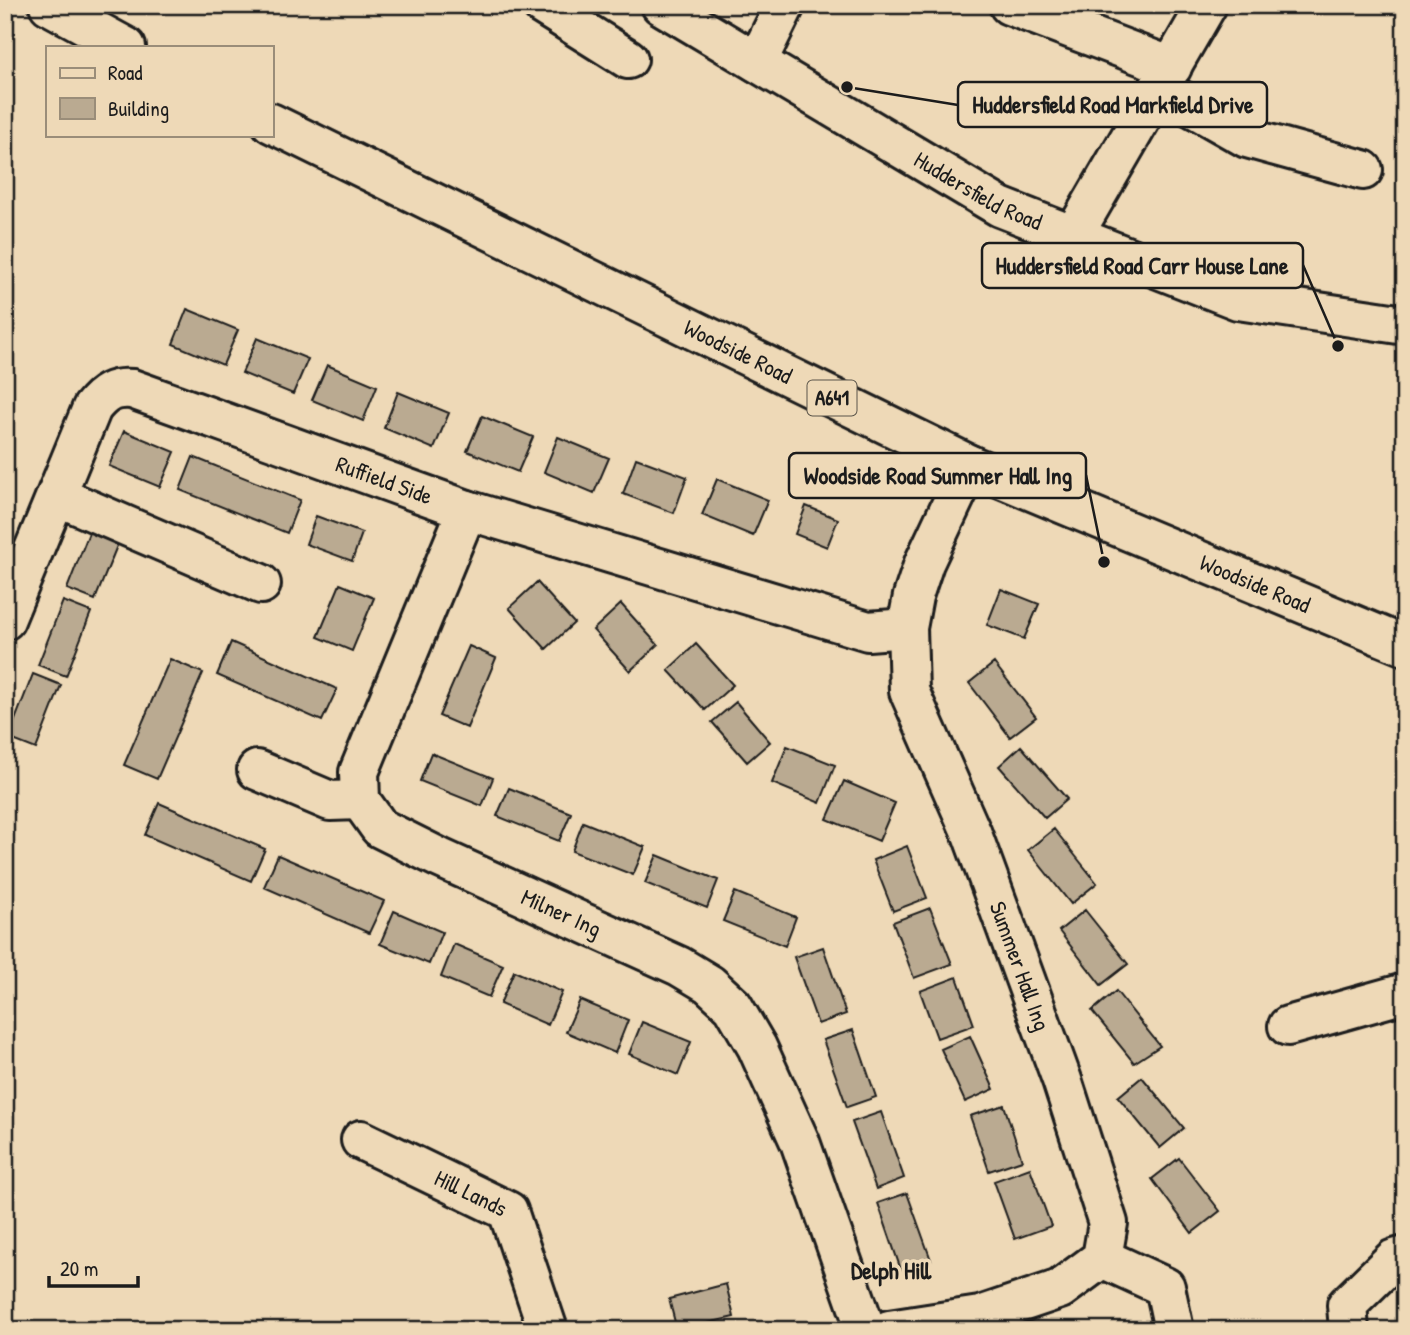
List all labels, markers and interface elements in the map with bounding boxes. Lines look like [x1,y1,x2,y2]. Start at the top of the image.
legend [46,46,273,136]
text: Road [108,58,142,87]
callout: Huddersfield Road Markfield Drive [958,82,1267,127]
text: Huddersfield Road Markfield Drive [972,88,1254,120]
text: Building [108,94,169,123]
street label: Huddersfield Road [909,143,1047,237]
callout: Huddersfield Road Carr House Lane [982,243,1303,288]
text: Huddersfield Road Carr House Lane [996,249,1289,281]
street label: Woodside Road [679,311,798,391]
road number: A641 [808,380,856,416]
street label: Ruffield Side [332,448,437,511]
callout: Woodside Road Summer Hall Ing [789,453,1086,498]
text: Woodside Road Summer Hall Ing [804,459,1073,492]
street label: Woodside Road [1195,546,1315,620]
street label: Milner Ing [517,881,606,944]
street label: Summer Hall Ing [983,897,1058,1035]
street label: Hill Lands [430,1162,513,1223]
scale bar [49,1244,138,1288]
text: 20 m [60,1254,98,1283]
district label: Delph Hill [851,1254,932,1287]

